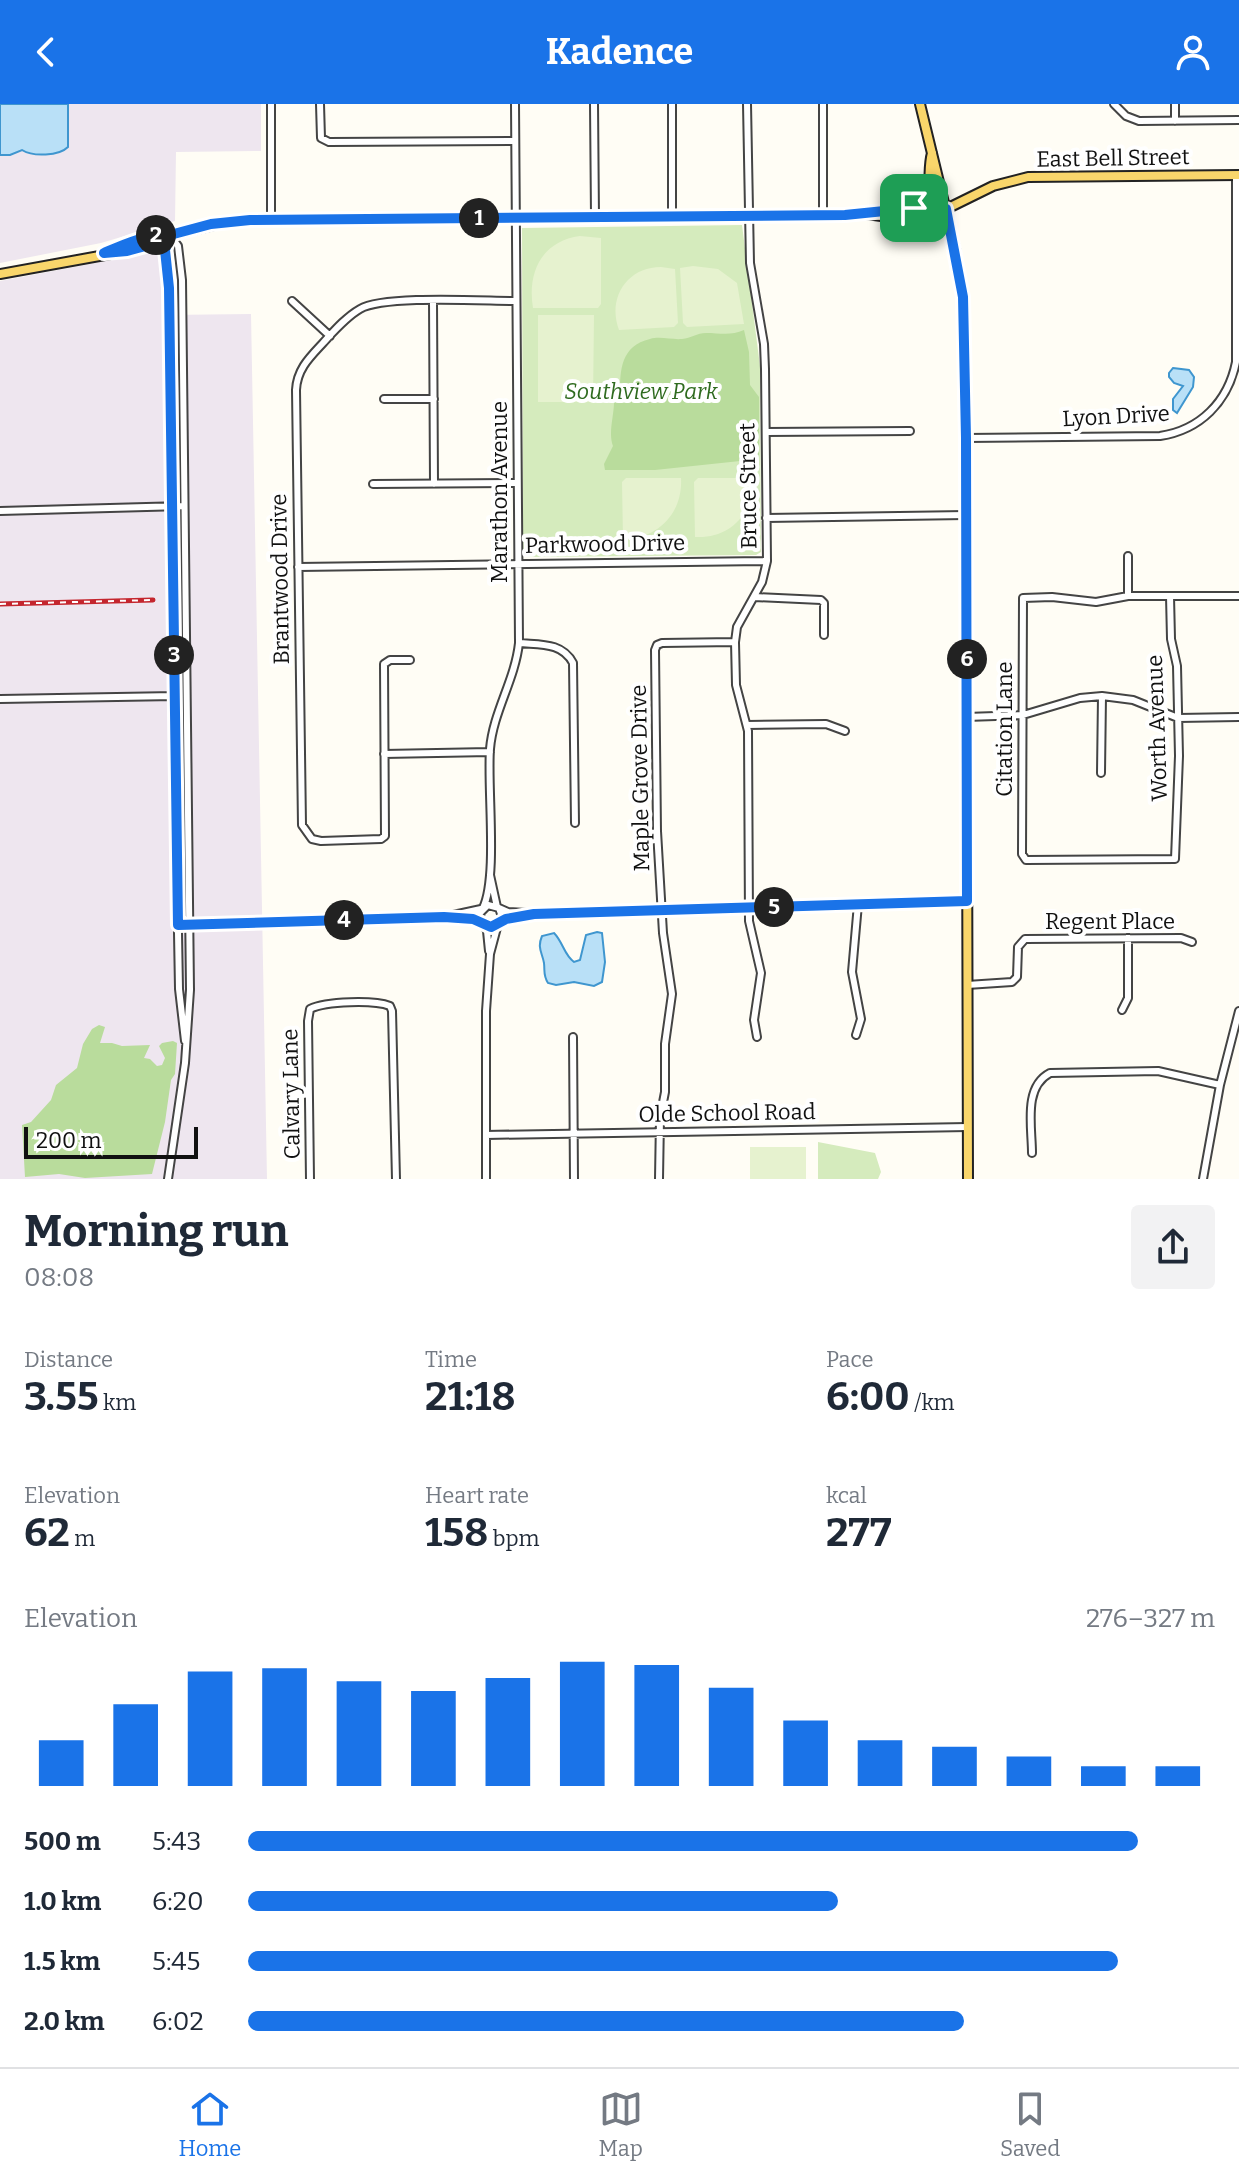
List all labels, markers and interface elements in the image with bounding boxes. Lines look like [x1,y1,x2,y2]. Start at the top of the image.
icon: back [24,30,68,74]
text: Kadence [546,30,693,74]
icon: person [1171,30,1215,74]
street label: East Bell Street [1036,143,1190,173]
pin [880,174,948,242]
icon: arrive [892,186,936,230]
pin: 1 [459,198,499,238]
text: 1 [474,204,484,231]
pin: 2 [136,215,176,255]
text: 2 [150,221,162,248]
park label: Southview Park [564,378,719,405]
street label: Lyon Drive [1062,400,1170,432]
street label: Marathon Avenue [486,401,513,583]
street label: Bruce Street [733,423,763,549]
street label: Brantwood Drive [265,493,295,665]
street label: Parkwood Drive [525,529,685,559]
pin: 3 [154,635,194,675]
pin: 6 [947,639,987,679]
text: 3 [168,641,180,668]
text: 6 [960,645,974,672]
street label: Worth Avenue [1141,654,1173,802]
street label: Citation Lane [991,661,1018,797]
street label: Maple Grove Drive [625,684,655,872]
pin: 5 [754,887,794,927]
text: 5 [768,893,780,920]
pin: 4 [324,900,364,940]
text: 4 [337,906,351,933]
street label: Regent Place [1045,908,1175,935]
street label: Calvary Lane [276,1028,306,1160]
street label: Olde School Road [638,1098,816,1128]
scale bar [24,1123,198,1159]
text: 200 m [36,1127,102,1154]
text: Morning run [24,1205,288,1258]
button: share [1131,1205,1215,1289]
text: 08:08 [24,1262,94,1293]
text: Distance [24,1346,113,1373]
text: Time [425,1346,477,1373]
text: Pace [826,1346,874,1373]
text: 3.55 [24,1373,99,1421]
text: 21:18 [425,1373,515,1421]
text: 6:00 [826,1373,910,1421]
text: km [99,1389,136,1416]
text: /km [910,1389,955,1416]
text: Elevation [24,1482,120,1509]
text: Heart rate [425,1482,529,1509]
text: kcal [826,1482,867,1509]
text: 62 [24,1509,70,1557]
text: 158 [425,1509,488,1557]
text: 277 [826,1509,892,1557]
text: m [70,1525,95,1552]
text: bpm [488,1525,540,1552]
text: Elevation [24,1603,137,1634]
text: 276–327 m [1086,1603,1215,1634]
text: 500 m [24,1826,101,1857]
text: 5:43 [152,1826,201,1857]
text: 1.0 km [24,1886,101,1917]
text: 6:20 [152,1886,204,1917]
text: 1.5 km [24,1946,100,1977]
text: 5:45 [152,1946,200,1977]
text: 2.0 km [24,2006,105,2037]
text: 6:02 [152,2006,204,2037]
tab: Home [179,2087,241,2162]
tab: Map [598,2087,643,2162]
tab: Saved [1000,2087,1060,2162]

